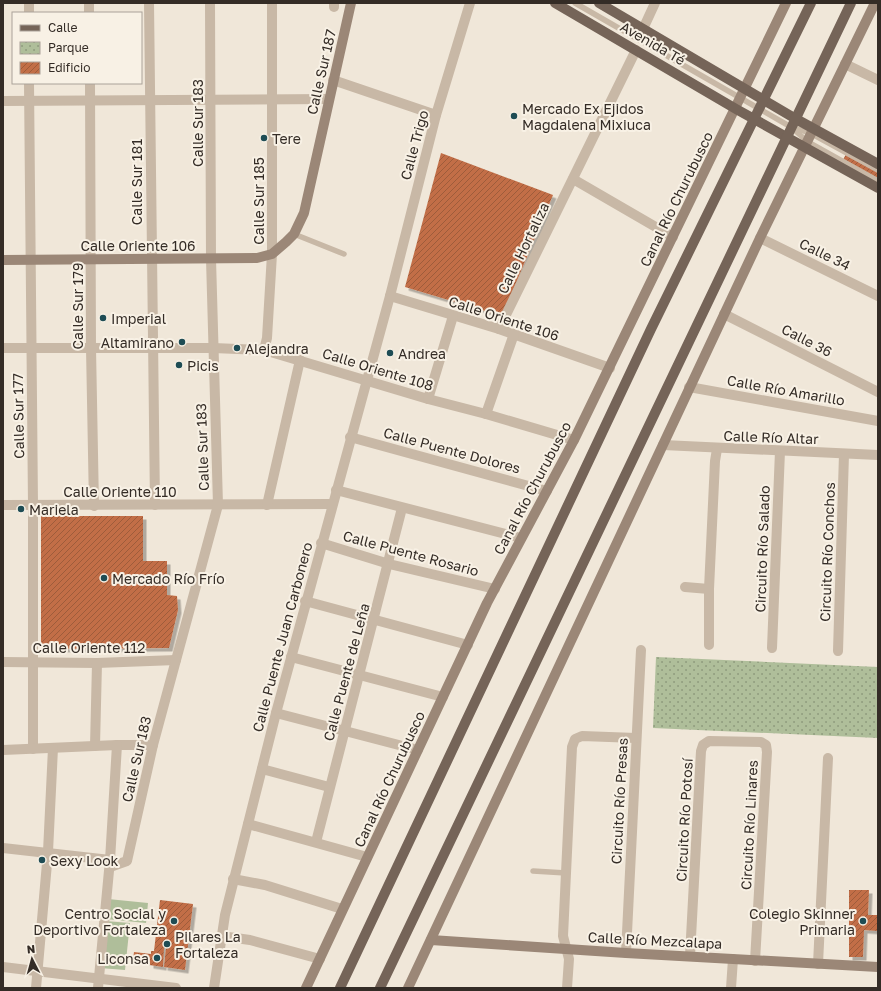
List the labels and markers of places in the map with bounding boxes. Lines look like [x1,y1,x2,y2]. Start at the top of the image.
place label: Mercado Ex Ejidos Magdalena Mixiuca [522,100,651,133]
marker: Mercado Ex Ejidos Magdalena Mixiuca [509,111,519,121]
place label: Tere [272,130,301,147]
marker: Tere [259,133,269,143]
place label: Imperial [111,310,166,327]
marker: Imperial [98,313,108,323]
place label: Altamirano [101,334,174,351]
marker: Altamirano [177,337,187,347]
place label: Alejandra [245,340,309,357]
marker: Alejandra [232,343,242,353]
place label: Andrea [398,345,446,362]
marker: Andrea [385,348,395,358]
place label: Picis [187,357,219,374]
marker: Picis [174,360,184,370]
place label: Mariela [29,501,79,518]
marker: Mariela [16,504,26,514]
place label: Mercado Río Frío [112,570,225,587]
marker: Mercado Río Frío [99,573,109,583]
place label: Sexy Look [50,852,119,869]
marker: Sexy Look [37,855,47,865]
place label: Centro Social y Deportivo Fortaleza [33,905,166,938]
place label: Colegio Skinner Primaria [749,905,856,938]
marker: Centro Social y Deportivo Fortaleza [169,916,179,926]
marker: Colegio Skinner Primaria [858,916,868,926]
place label: Pilares La Fortaleza [175,928,241,961]
marker: Pilares La Fortaleza [162,939,172,949]
place label: Liconsa [97,950,149,967]
marker: Liconsa [152,953,162,963]

